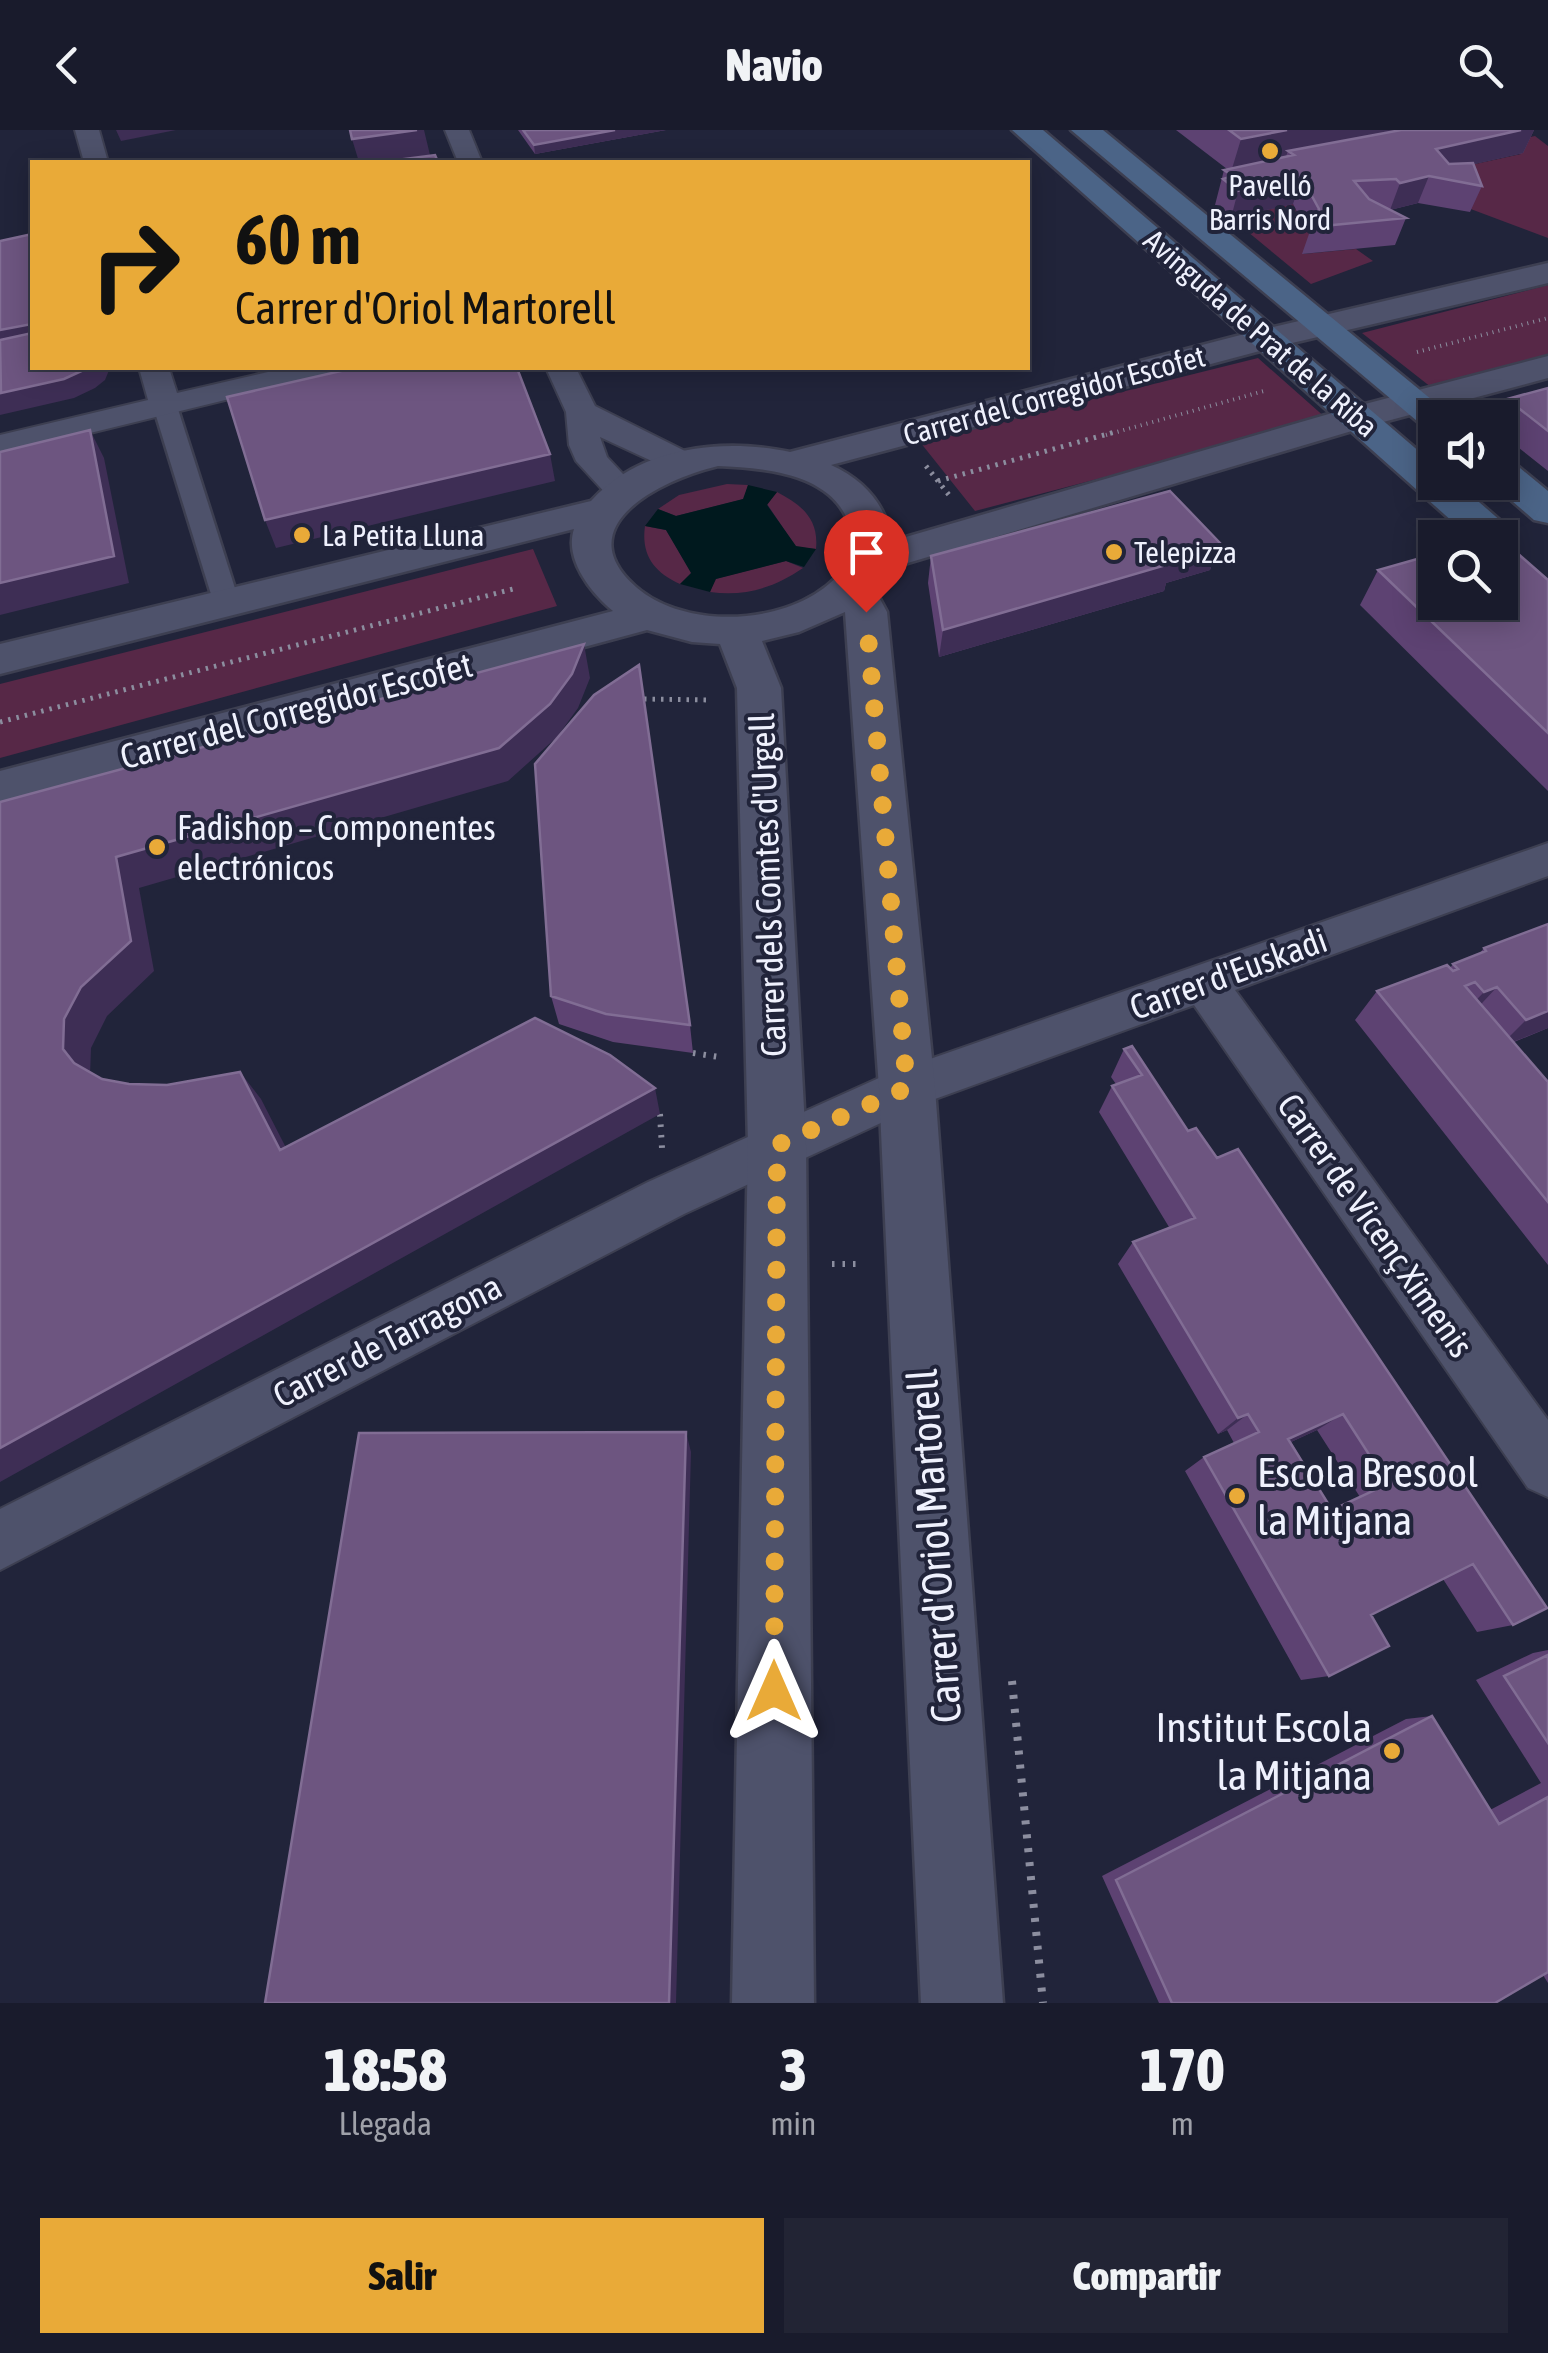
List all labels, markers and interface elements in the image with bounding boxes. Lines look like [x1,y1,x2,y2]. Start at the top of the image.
icon: back [40,38,95,93]
icon: search [1453,38,1508,93]
text: Navio [725,39,823,91]
marker: Pavelló Barris Nord [1259,140,1281,162]
place label: Pavelló Barris Nord [1209,168,1331,236]
text: 60 m [235,199,361,279]
icon: right [70,200,200,330]
street label: Avinguda de Prat de la Riba [1137,222,1385,444]
text: Carrer d'Oriol Martorell [235,282,616,334]
street label: Carrer del Corregidor Escofet [900,338,1208,452]
map controls [1418,400,1518,620]
button: sound [1418,400,1518,500]
pin [824,510,909,613]
place label: La Petita Lluna [322,518,484,552]
button: search [1418,520,1518,620]
marker: La Petita Lluna [291,524,313,546]
icon: arrive [839,525,894,580]
place label: Telepizza [1134,535,1237,569]
marker: Telepizza [1103,541,1125,563]
street label: Carrer del Corregidor Escofet [116,644,476,776]
street label: Carrer dels Comtes d'Urgell [741,713,793,1057]
place label: Fadishop – Componentes electrónicos [177,807,496,887]
marker: Fadishop – Componentes electrónicos [146,836,168,858]
street label: Carrer d'Euskadi [1124,919,1332,1027]
street label: Carrer de Vicenç Ximenis [1270,1086,1482,1364]
street label: Carrer de Tarragona [266,1265,508,1415]
street label: Carrer d'Oriol Martorell [898,1367,970,1725]
place label: Escola Bresool la Mitjana [1257,1448,1478,1544]
marker: Escola Bresool la Mitjana [1226,1485,1248,1507]
position arrow [722,1639,826,1743]
place label: Institut Escola la Mitjana [1155,1703,1372,1799]
marker: Institut Escola la Mitjana [1381,1740,1403,1762]
text: 18:58 [323,2035,447,2104]
text: 3 [779,2035,808,2104]
text: 170 [1140,2035,1224,2104]
text: Llegada [339,2105,432,2142]
text: min [770,2105,816,2142]
text: m [1171,2105,1194,2142]
button: Salir [40,2218,764,2333]
button: Compartir [784,2218,1508,2333]

